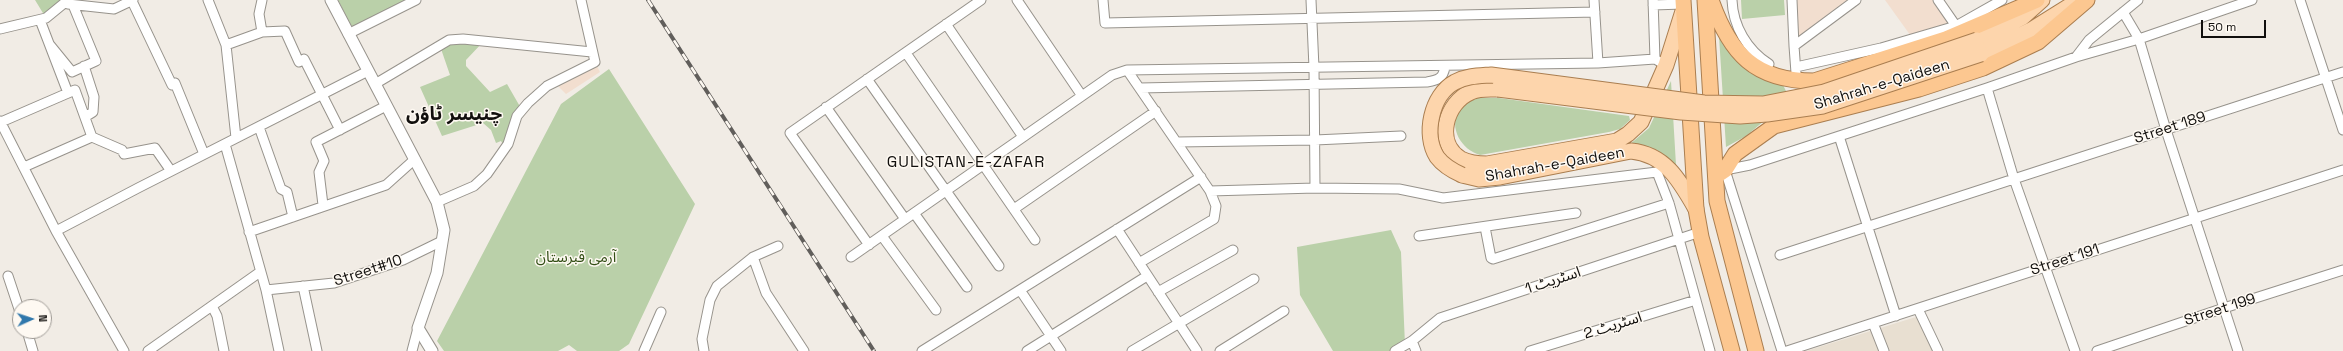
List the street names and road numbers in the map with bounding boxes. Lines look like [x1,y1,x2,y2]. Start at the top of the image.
street label: Shahrah-e-Qaideen [1812,56,1952,114]
street label: Street 189 [2132,108,2208,148]
street label: Shahrah-e-Qaideen [1484,144,1626,186]
street label: Street 191 [2028,240,2102,280]
street label: Street#10 [331,251,405,291]
street label: اسٹریٹ 1 [1523,264,1583,298]
street label: Street 199 [2182,290,2258,330]
street label: اسٹریٹ 2 [1582,309,1644,343]

